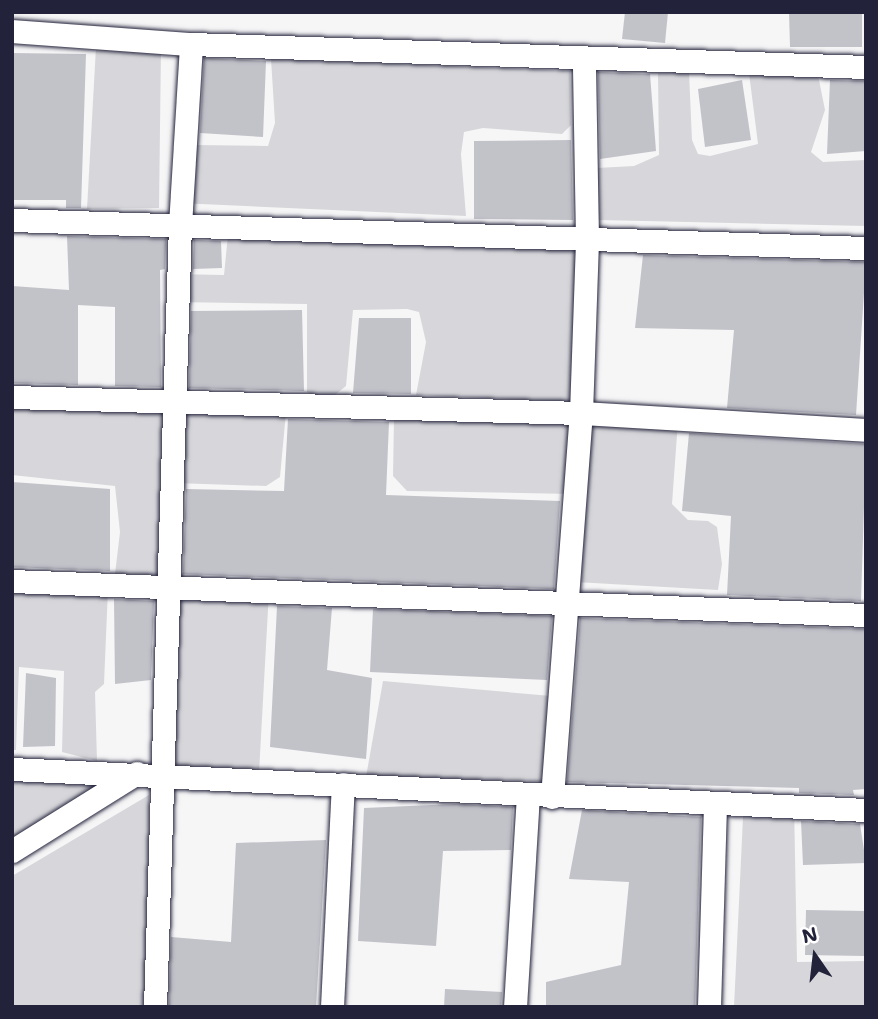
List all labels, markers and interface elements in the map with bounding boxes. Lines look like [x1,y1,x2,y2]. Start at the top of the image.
north arrow [780,921,850,991]
text: N [799,921,820,949]

